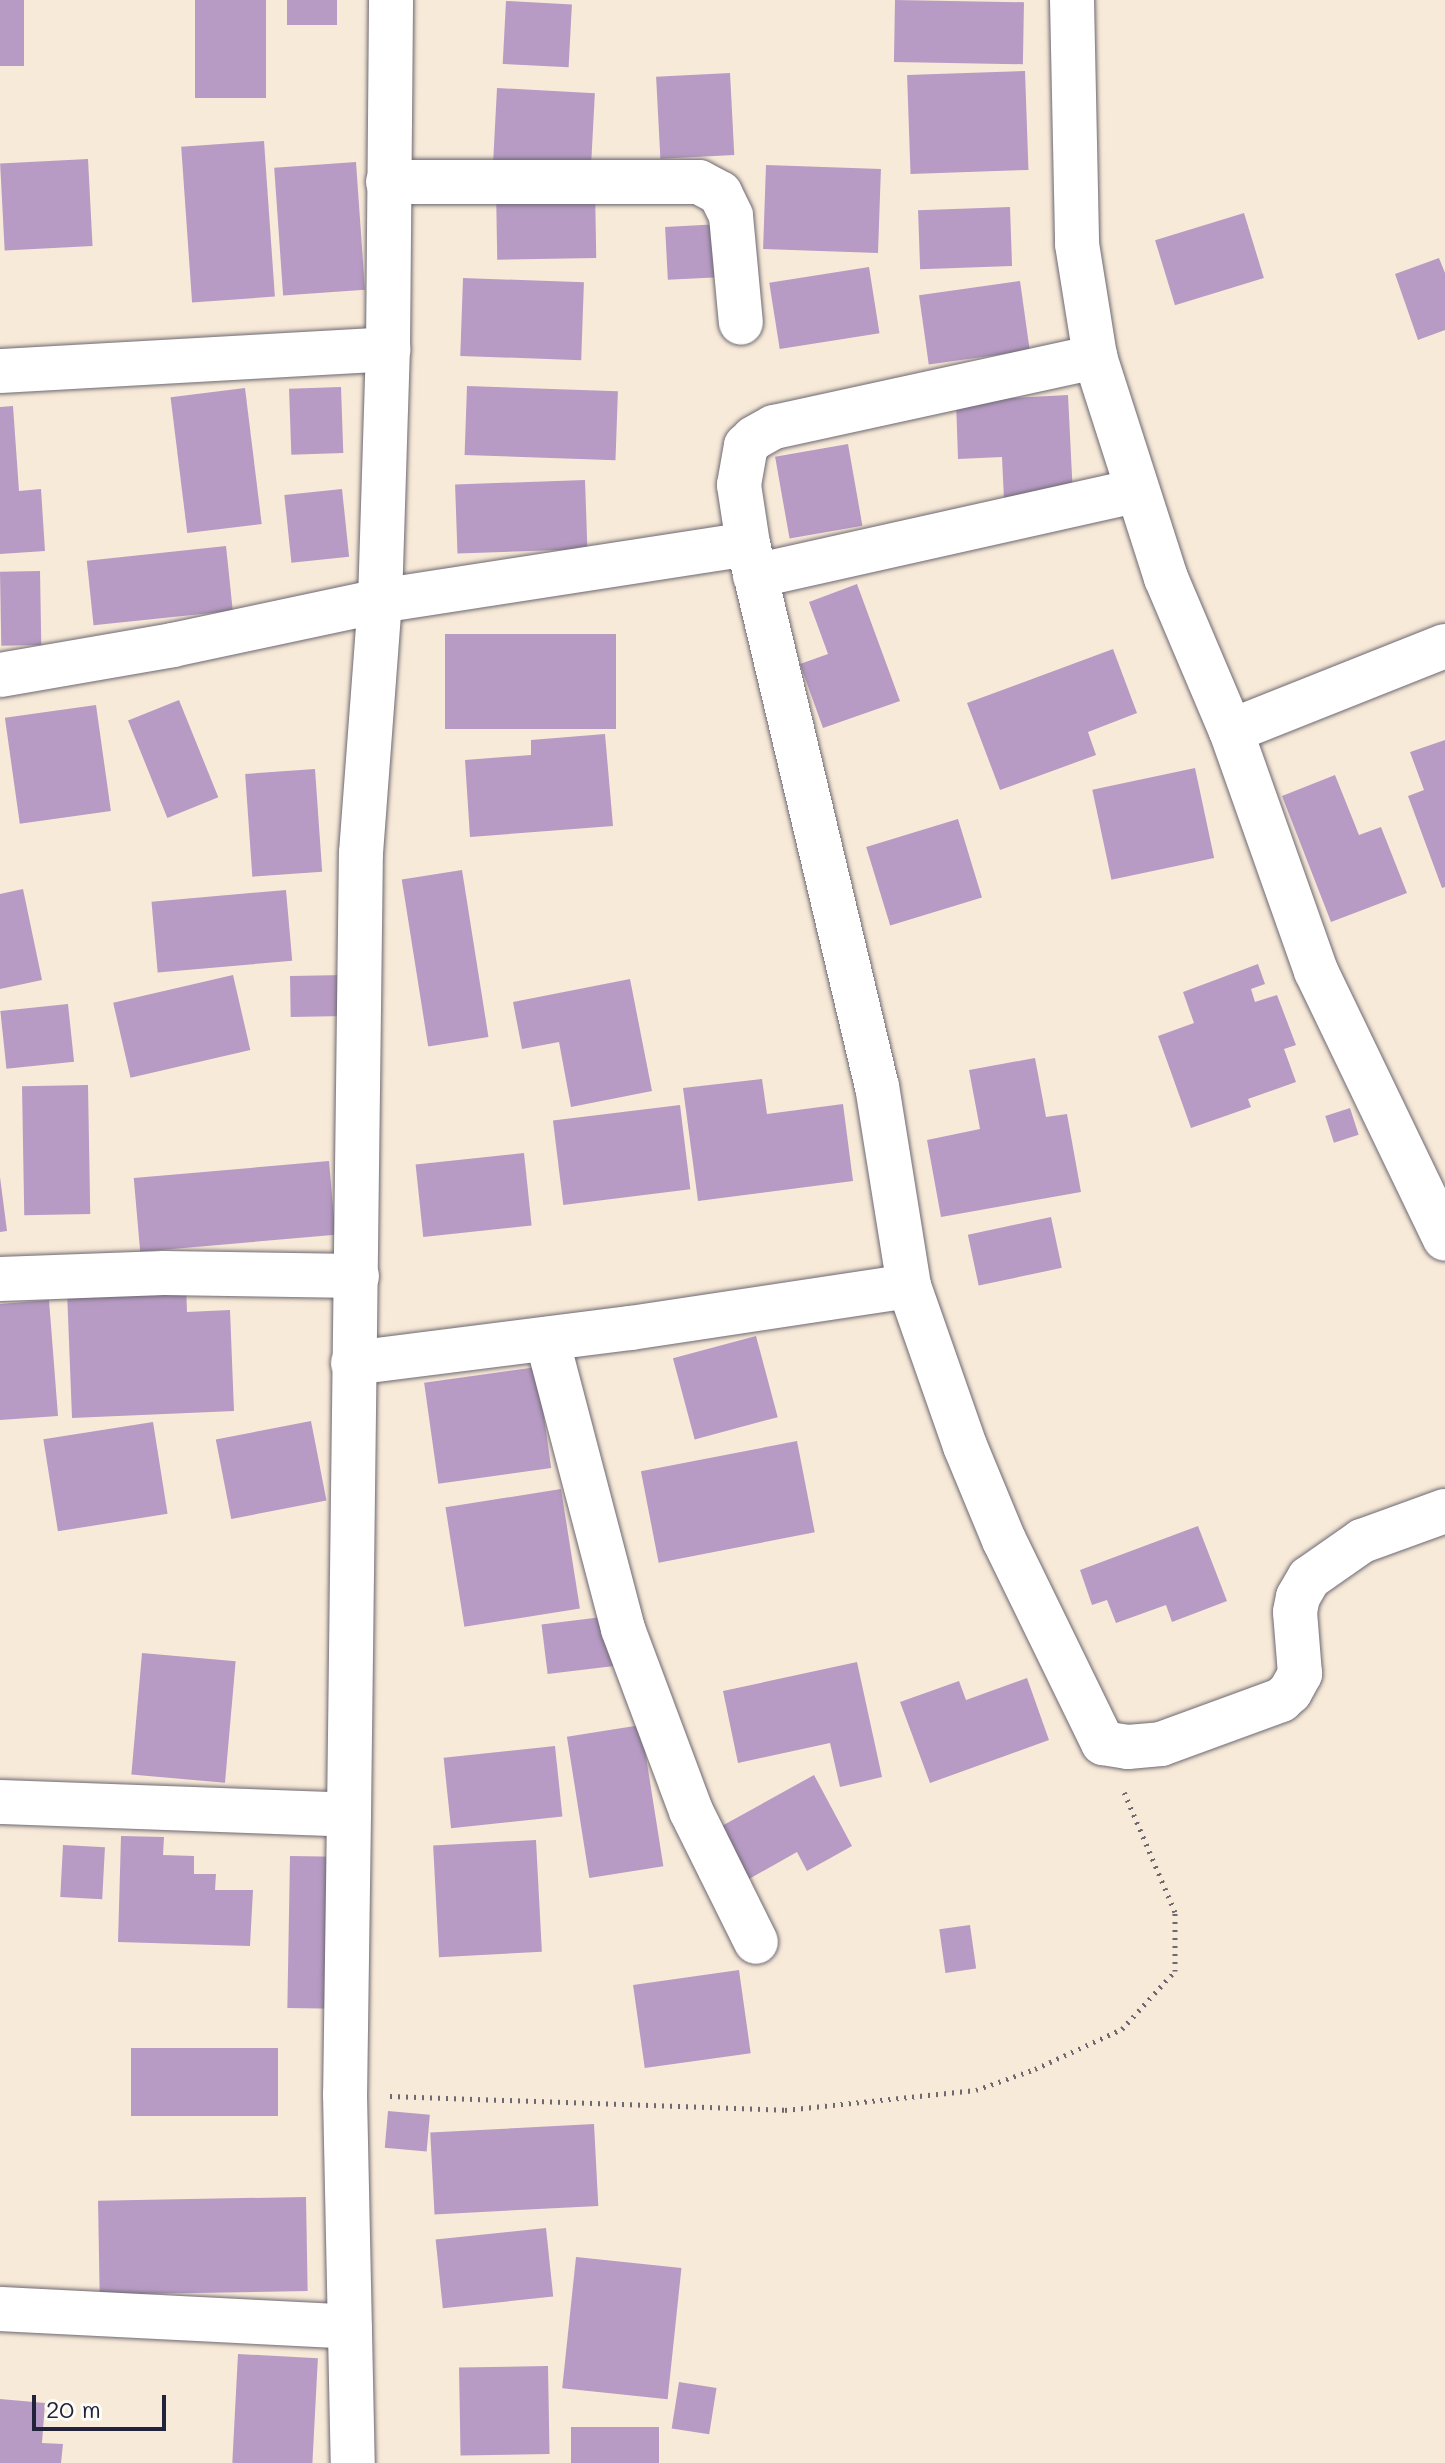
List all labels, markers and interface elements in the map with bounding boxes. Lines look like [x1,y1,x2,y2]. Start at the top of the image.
scale bar [36,2379,170,2429]
text: 20 m [46,2393,101,2424]

